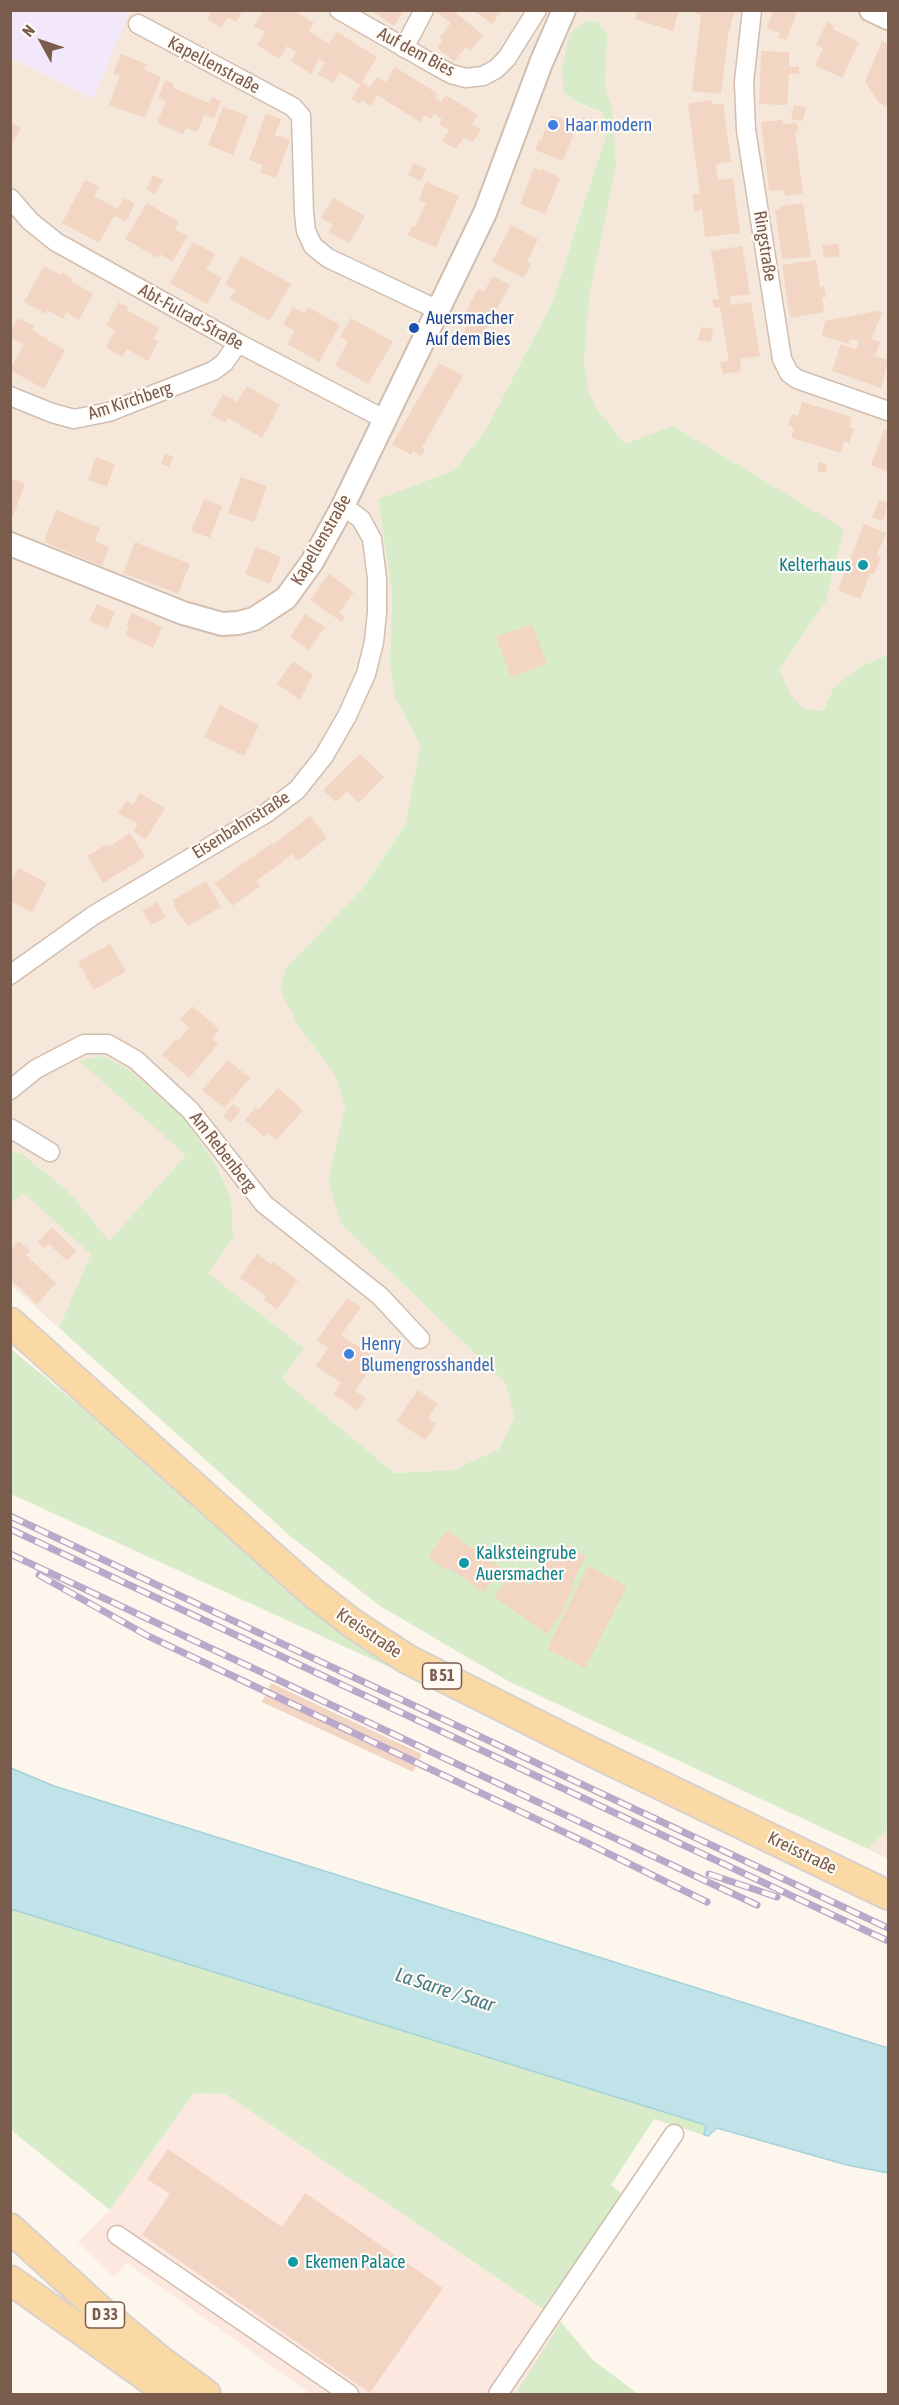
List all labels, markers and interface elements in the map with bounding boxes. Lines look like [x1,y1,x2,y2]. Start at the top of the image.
north arrow [12,12,72,72]
text: N [18,21,38,40]
street label: Auf dem Bies [374,23,458,81]
street label: Kapellenstraße [164,32,264,98]
place label: Haar modern [565,114,652,136]
marker: Haar modern [546,118,560,132]
street label: Ringstraße [749,209,781,283]
street label: Abt-Fulrad-Straße [135,279,247,355]
place label: Auersmacher Auf dem Bies [426,307,514,350]
marker: Auersmacher Auf dem Bies [407,321,421,335]
street label: Am Kirchberg [85,377,175,425]
street label: Kapellenstraße [286,491,356,589]
place label: Kelterhaus [779,554,851,576]
marker: Kelterhaus [856,558,870,572]
street label: Eisenbahnstraße [188,786,294,864]
street label: Am Rebenberg [185,1108,261,1196]
place label: Henry Blumengrosshandel [361,1333,494,1376]
marker: Henry Blumengrosshandel [342,1347,356,1361]
place label: Kalksteingrube Auersmacher [476,1542,576,1584]
marker: Kalksteingrube Auersmacher [457,1556,471,1570]
street label: Kreisstraße [332,1603,406,1663]
road number: B 51 [422,1663,462,1689]
street label: Kreisstraße [764,1827,840,1879]
water label: La Sarre / Saar [392,1963,498,2017]
place label: Ekemen Palace [305,2251,406,2273]
marker: Ekemen Palace [286,2255,300,2269]
road number: D 33 [86,2302,124,2328]

